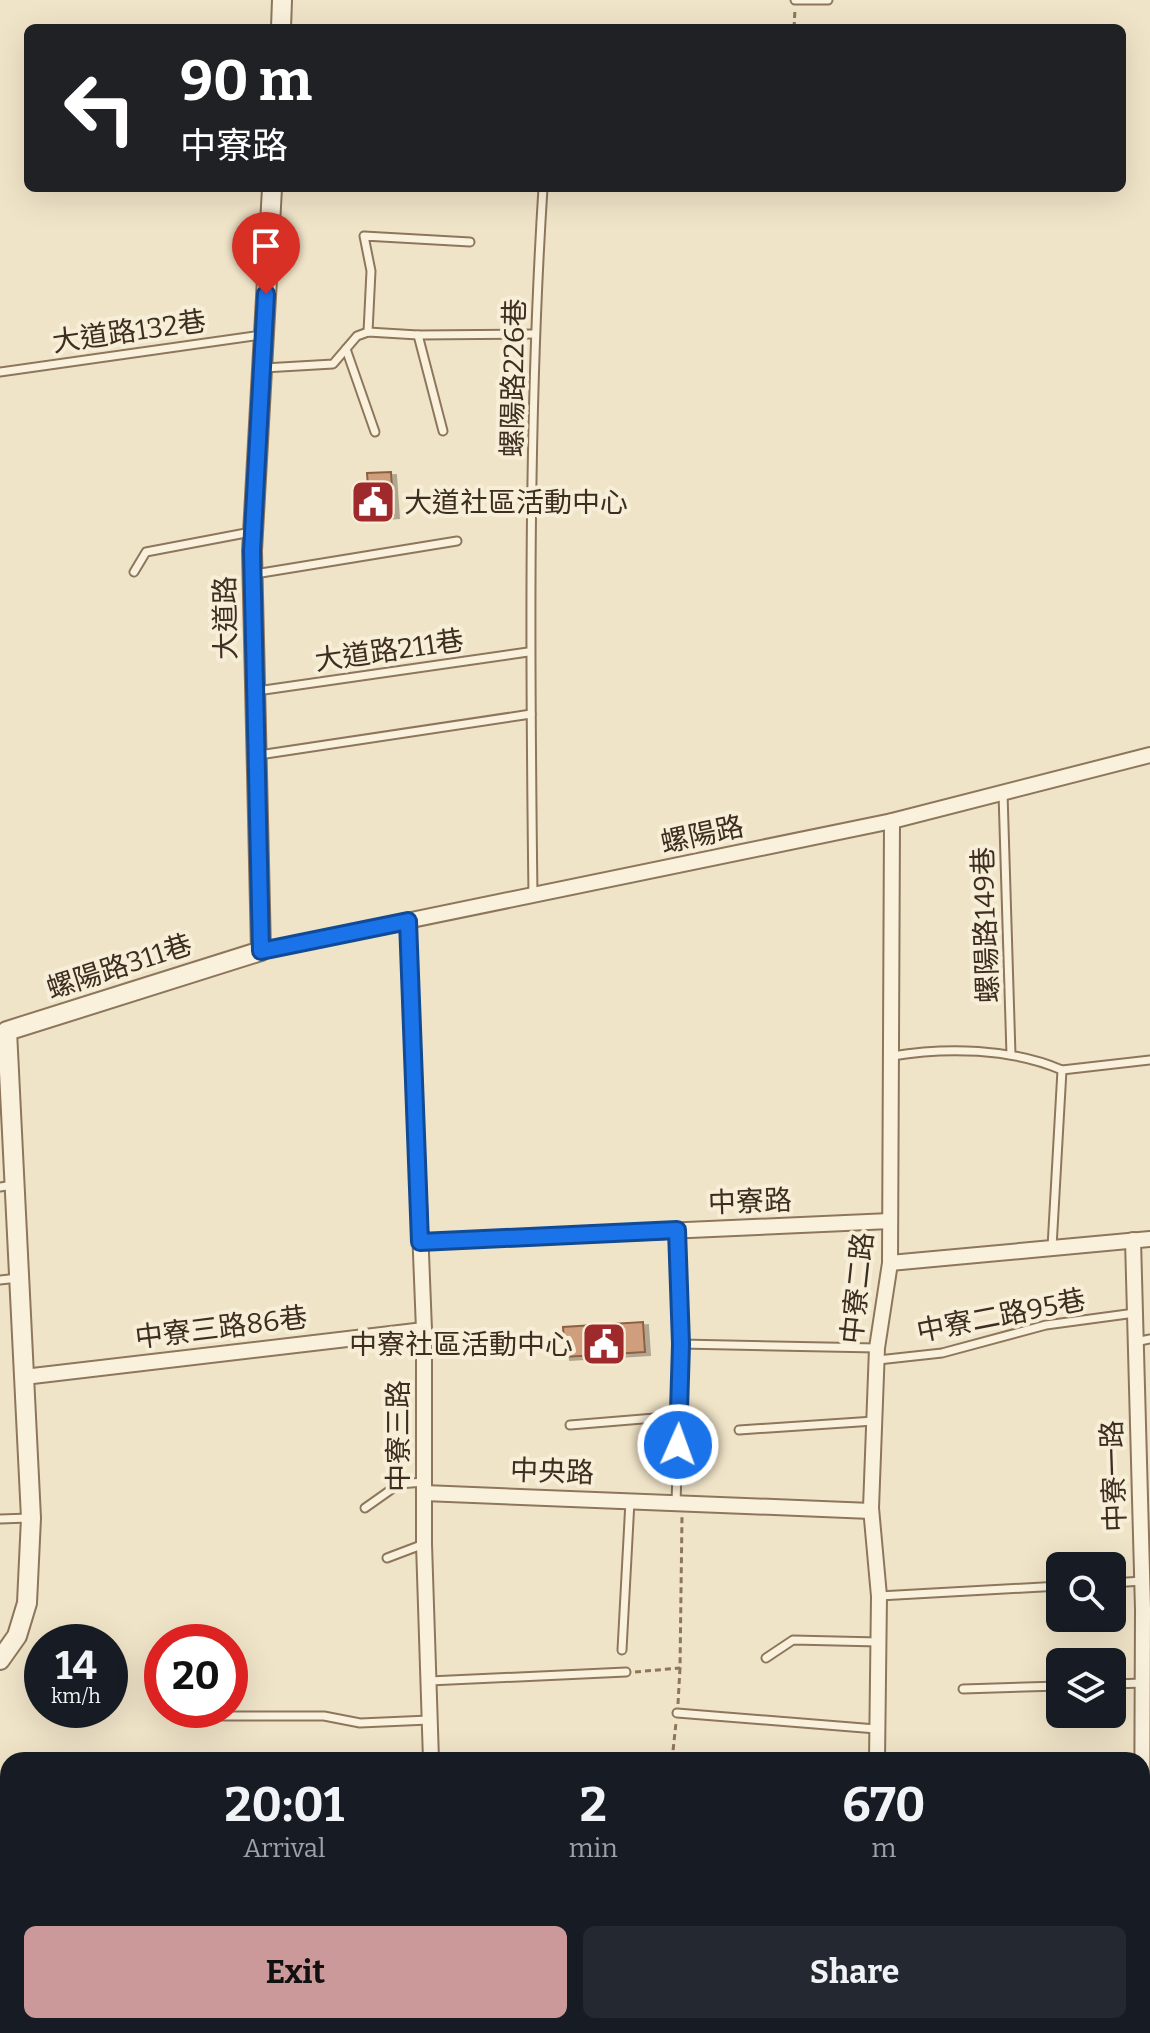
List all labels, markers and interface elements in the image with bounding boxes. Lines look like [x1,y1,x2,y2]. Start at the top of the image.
text: 90 m [180,48,312,115]
icon: left [48,56,152,160]
text: 中寮路 [180,124,288,168]
pin [232,212,300,294]
icon: arrive [244,224,288,268]
street label: 螺陽路226巷 [496,298,531,458]
street label: 大道路132巷 [50,304,208,359]
public building icon: 大道社區活動中心 [349,478,397,526]
place label: 大道社區活動中心 [404,486,628,519]
street label: 大道路 [208,576,243,660]
street label: 大道路211巷 [313,624,466,677]
street label: 螺陽路 [658,810,747,859]
street label: 螺陽路149巷 [966,846,1005,1004]
street label: 螺陽路311巷 [42,927,196,1005]
street label: 中寮路 [707,1184,793,1219]
street label: 中寮二路 [835,1231,880,1345]
street label: 中寮二路95巷 [914,1283,1088,1348]
street label: 中寮三路86巷 [133,1301,309,1354]
public building icon: 中寮社區活動中心 [580,1320,628,1368]
place label: 中寮社區活動中心 [349,1328,573,1361]
street label: 中寮三路 [382,1380,415,1492]
position arrow [636,1403,720,1487]
street label: 中寮一路 [1095,1419,1132,1533]
street label: 中央路 [509,1454,595,1489]
map controls [1046,1552,1126,1728]
button: search [1046,1552,1126,1632]
speed limit sign: 20 [144,1624,248,1728]
text: 14 [55,1642,97,1690]
button: layers [1046,1648,1126,1728]
text: km/h [51,1684,101,1708]
text: 20:01 [225,1776,344,1834]
text: 2 [580,1776,607,1834]
text: 670 [842,1776,925,1834]
text: Arrival [243,1833,326,1864]
text: min [569,1833,618,1864]
text: m [871,1833,896,1864]
button: Exit [24,1926,567,2018]
button: Share [583,1926,1126,2018]

